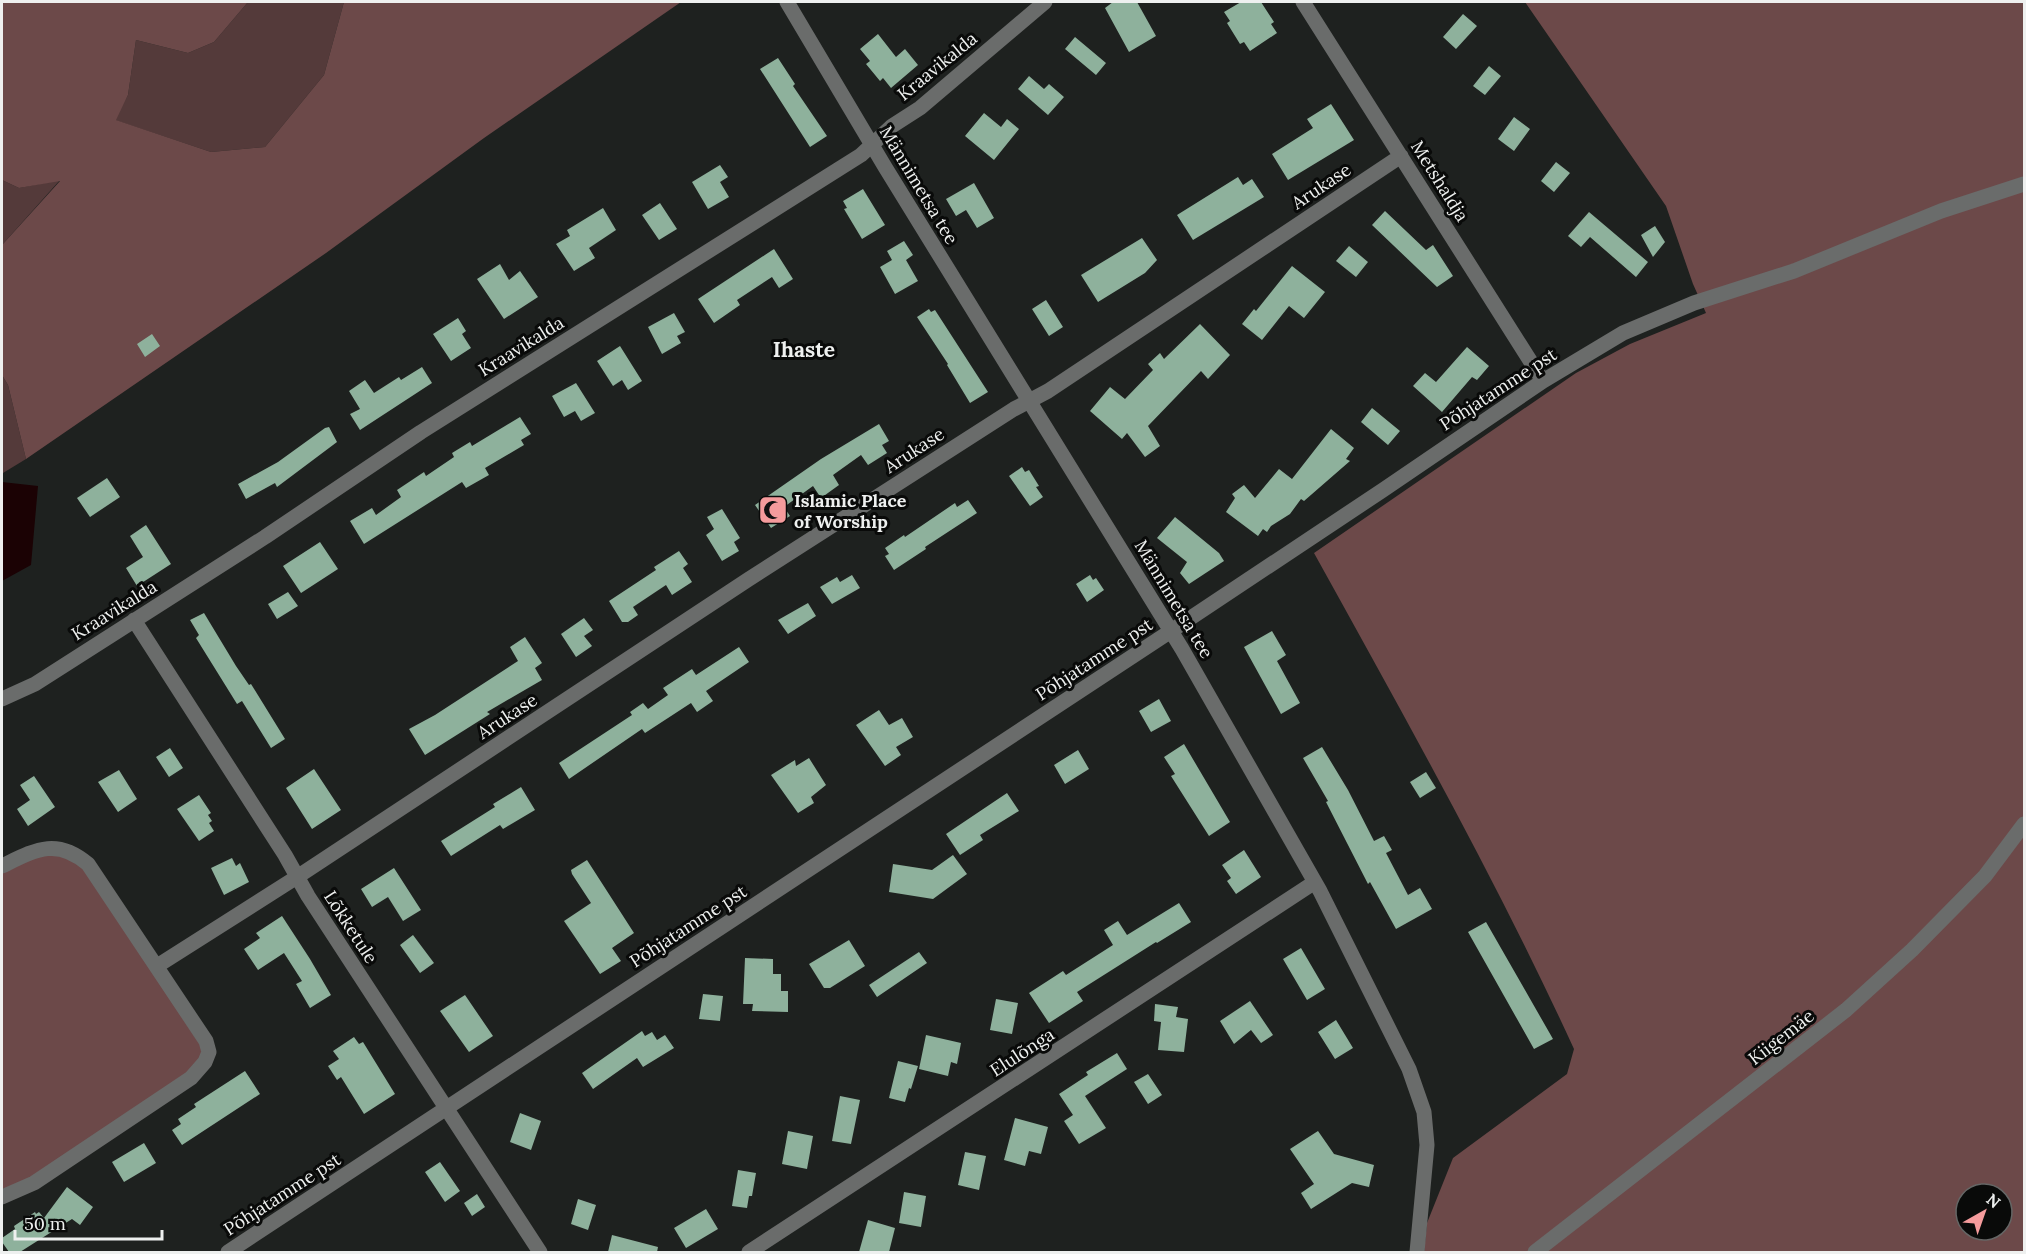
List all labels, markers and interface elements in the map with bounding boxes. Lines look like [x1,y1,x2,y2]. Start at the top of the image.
street label: Kraavikalda [892,27,982,105]
street label: Männimetsa tee [875,122,964,249]
street label: Metshaldja [1406,136,1474,226]
street label: Arukase [1286,158,1355,215]
street label: Kraavikalda [474,311,568,381]
district label: Ihaste [773,336,835,363]
street label: Põhjatamme pst [1435,343,1561,435]
street label: Arukase [879,422,948,478]
place label: Islamic Place of Worship [794,489,907,533]
mosque icon: Islamic Place of Worship [757,494,789,526]
street label: Männimetsa tee [1130,536,1219,663]
street label: Kraavikalda [67,575,161,645]
street label: Põhjatamme pst [1031,613,1157,705]
street label: Arukase [472,688,541,744]
street label: Põhjatamme pst [625,880,751,972]
street label: Lõkketule [319,886,383,968]
street label: Kiigemäe [1744,1004,1819,1070]
street label: Elulõnga [985,1023,1059,1081]
street label: Põhjatamme pst [219,1148,345,1240]
north arrow [1954,1182,2014,1242]
text: N [1982,1189,2005,1212]
scale bar [15,1203,162,1241]
text: 50 m [24,1212,66,1235]

